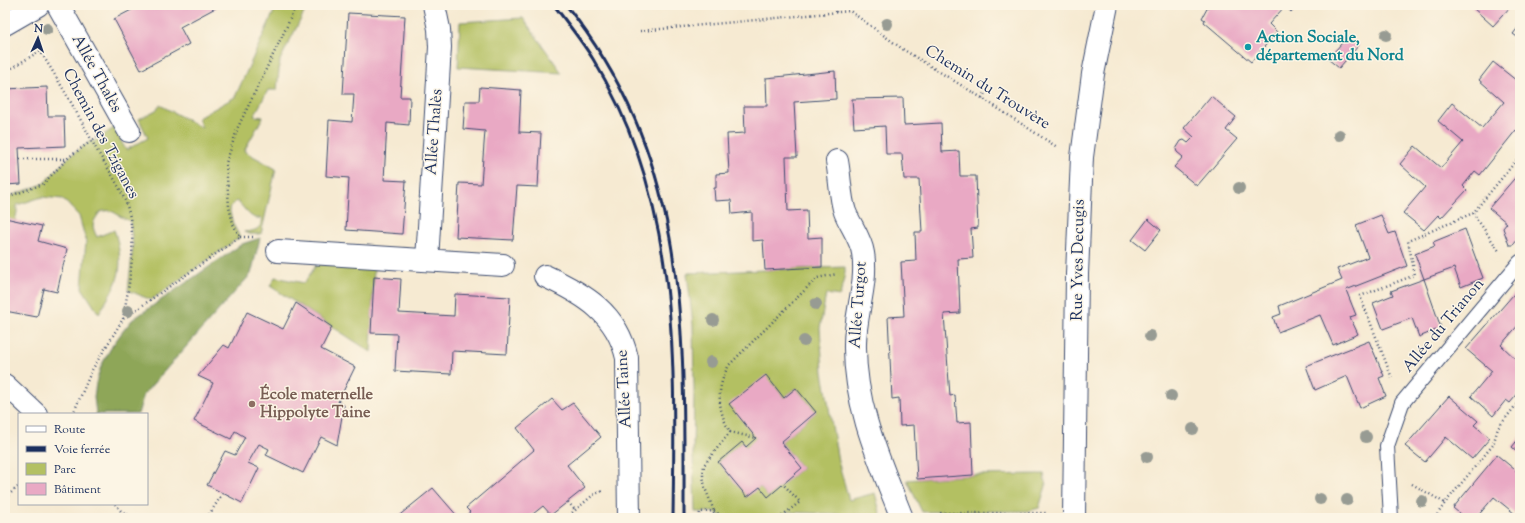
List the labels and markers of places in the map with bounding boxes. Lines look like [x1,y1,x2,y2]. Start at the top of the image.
place label: Action Sociale, département du Nord [1256,27,1405,68]
marker: Action Sociale, département du Nord [1243,42,1253,52]
place label: École maternelle Hippolyte Taine [260,383,374,425]
marker: École maternelle Hippolyte Taine [247,399,257,409]

